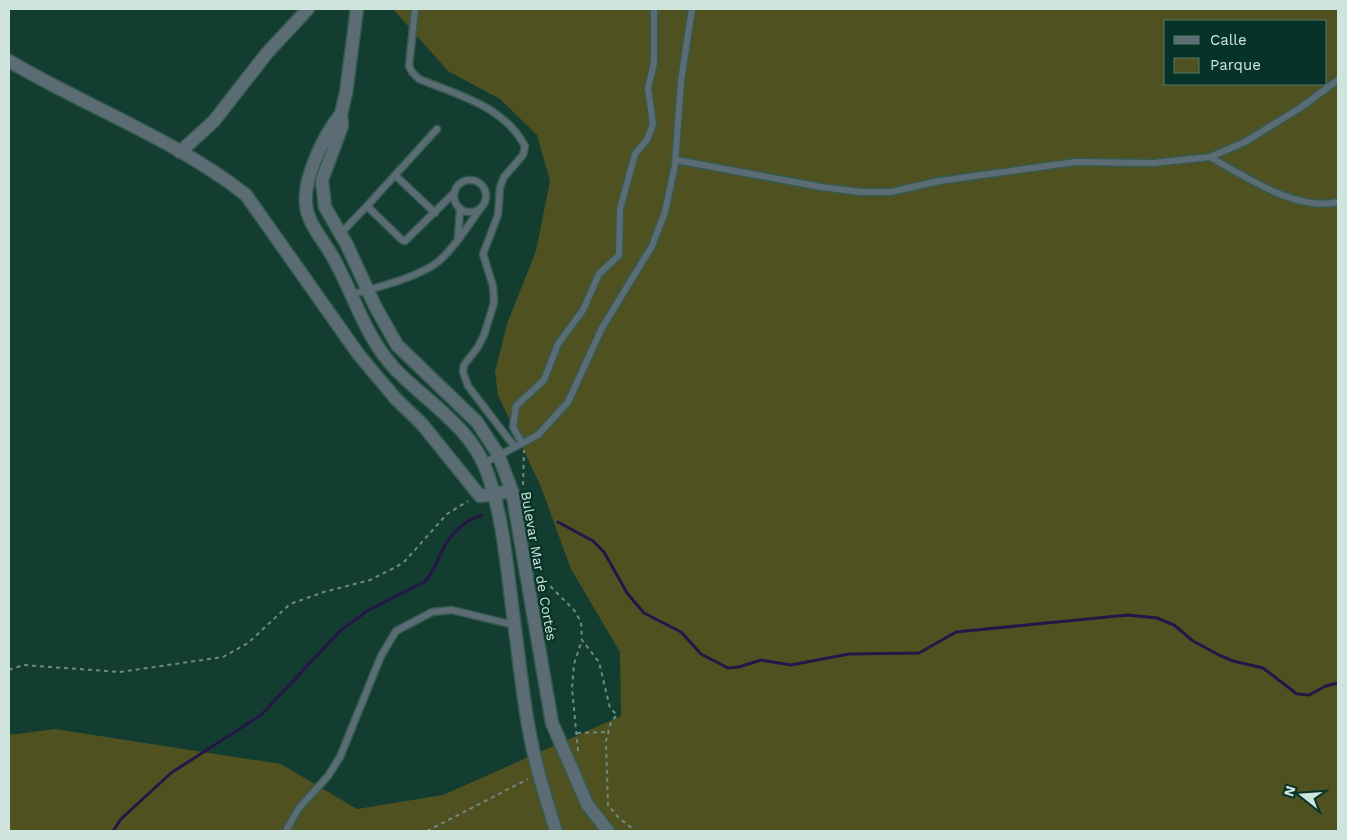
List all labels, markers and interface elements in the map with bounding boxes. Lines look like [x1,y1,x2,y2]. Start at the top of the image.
legend [1164,20,1327,85]
text: Calle [1210,31,1247,49]
text: Parque [1210,56,1261,74]
street label: Bulevar Mar de Cortés [518,490,560,642]
north arrow [1277,770,1327,820]
text: N [1280,784,1299,798]

